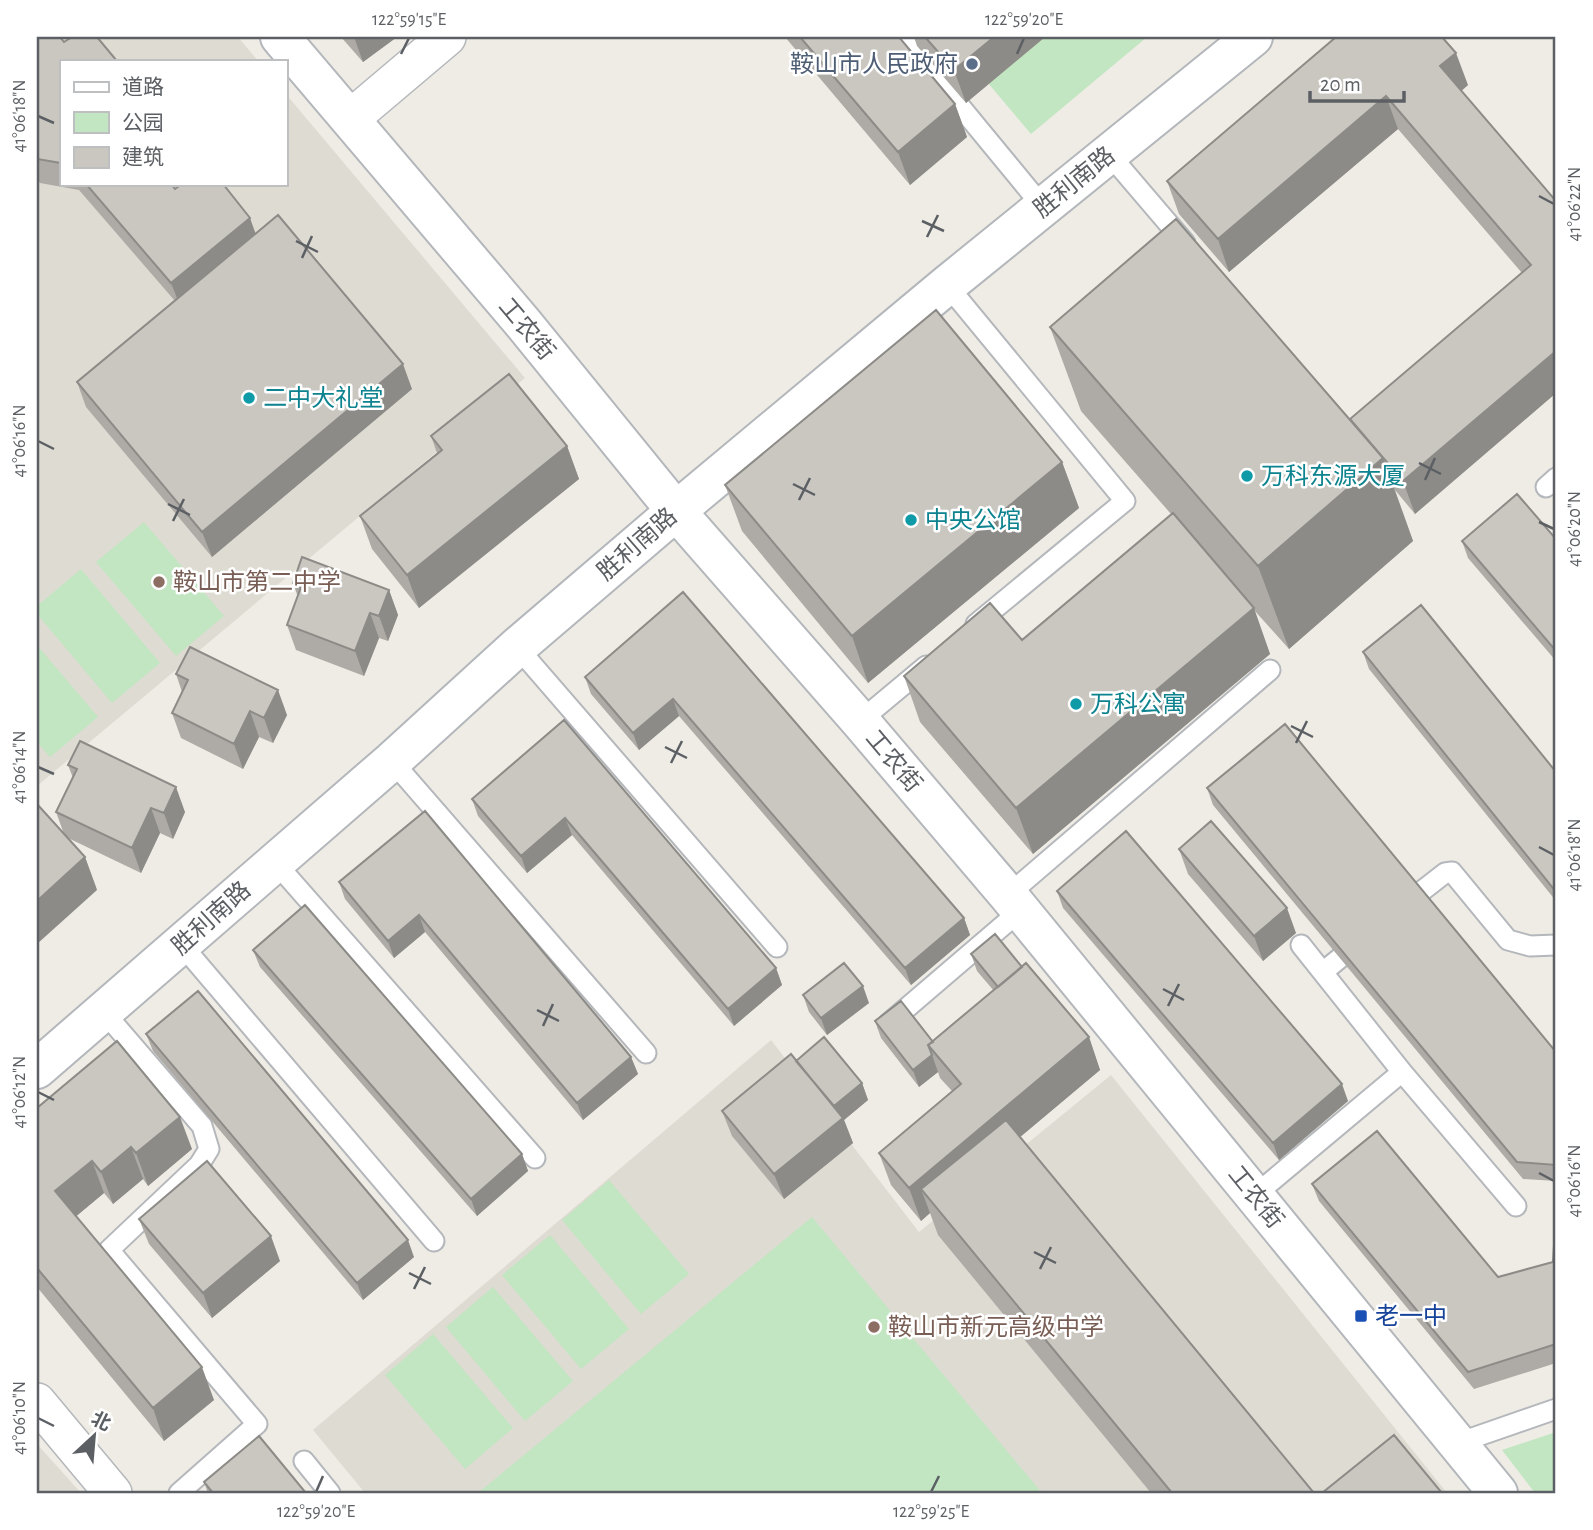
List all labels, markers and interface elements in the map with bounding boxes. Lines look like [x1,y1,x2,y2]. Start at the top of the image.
text: 122°59'15"E [372,11,446,29]
text: 122°59'20"E [985,11,1063,29]
place label: 鞍山市人民政府 [790,51,958,77]
marker: 鞍山市人民政府 [964,56,980,72]
legend [60,60,287,186]
scale bar [1310,60,1404,104]
text: 20 m [1320,74,1361,95]
text: 道路 [122,76,164,98]
text: 41°06'18"N [11,79,29,153]
text: 公园 [122,112,164,134]
street label: 胜利南路 [1029,142,1119,222]
text: 建筑 [122,146,164,168]
text: 41°06'22"N [1566,167,1584,241]
street label: 工农街 [494,293,560,365]
place label: 二中大礼堂 [263,385,383,411]
marker: 二中大礼堂 [241,390,257,406]
text: 41°06'16"N [11,404,29,478]
place label: 万科东源大厦 [1261,463,1405,489]
marker: 万科东源大厦 [1239,468,1255,484]
text: 41°06'20"N [1566,491,1584,567]
street label: 胜利南路 [592,503,682,585]
place label: 中央公馆 [925,507,1021,533]
marker: 中央公馆 [903,512,919,528]
place label: 鞍山市第二中学 [173,569,341,595]
marker: 鞍山市第二中学 [151,574,167,590]
place label: 万科公寓 [1090,691,1186,717]
marker: 万科公寓 [1068,696,1084,712]
street label: 工农街 [861,725,927,797]
text: 41°06'14"N [11,730,29,804]
text: 41°06'18"N [1566,818,1584,892]
street label: 胜利南路 [167,876,255,960]
text: 41°06'12"N [11,1056,29,1128]
text: 41°06'16"N [1566,1144,1584,1218]
street label: 工农街 [1223,1161,1289,1233]
place label: 老一中 [1375,1303,1447,1329]
marker: 老一中 [1353,1308,1369,1324]
place label: 鞍山市新元高级中学 [888,1314,1104,1340]
marker: 鞍山市新元高级中学 [866,1319,882,1335]
text: 41°06'10"N [11,1381,29,1455]
north arrow [60,1400,130,1470]
text: 北 [88,1408,114,1435]
text: 122°59'20"E [277,1503,355,1521]
text: 122°59'25"E [893,1503,969,1521]

